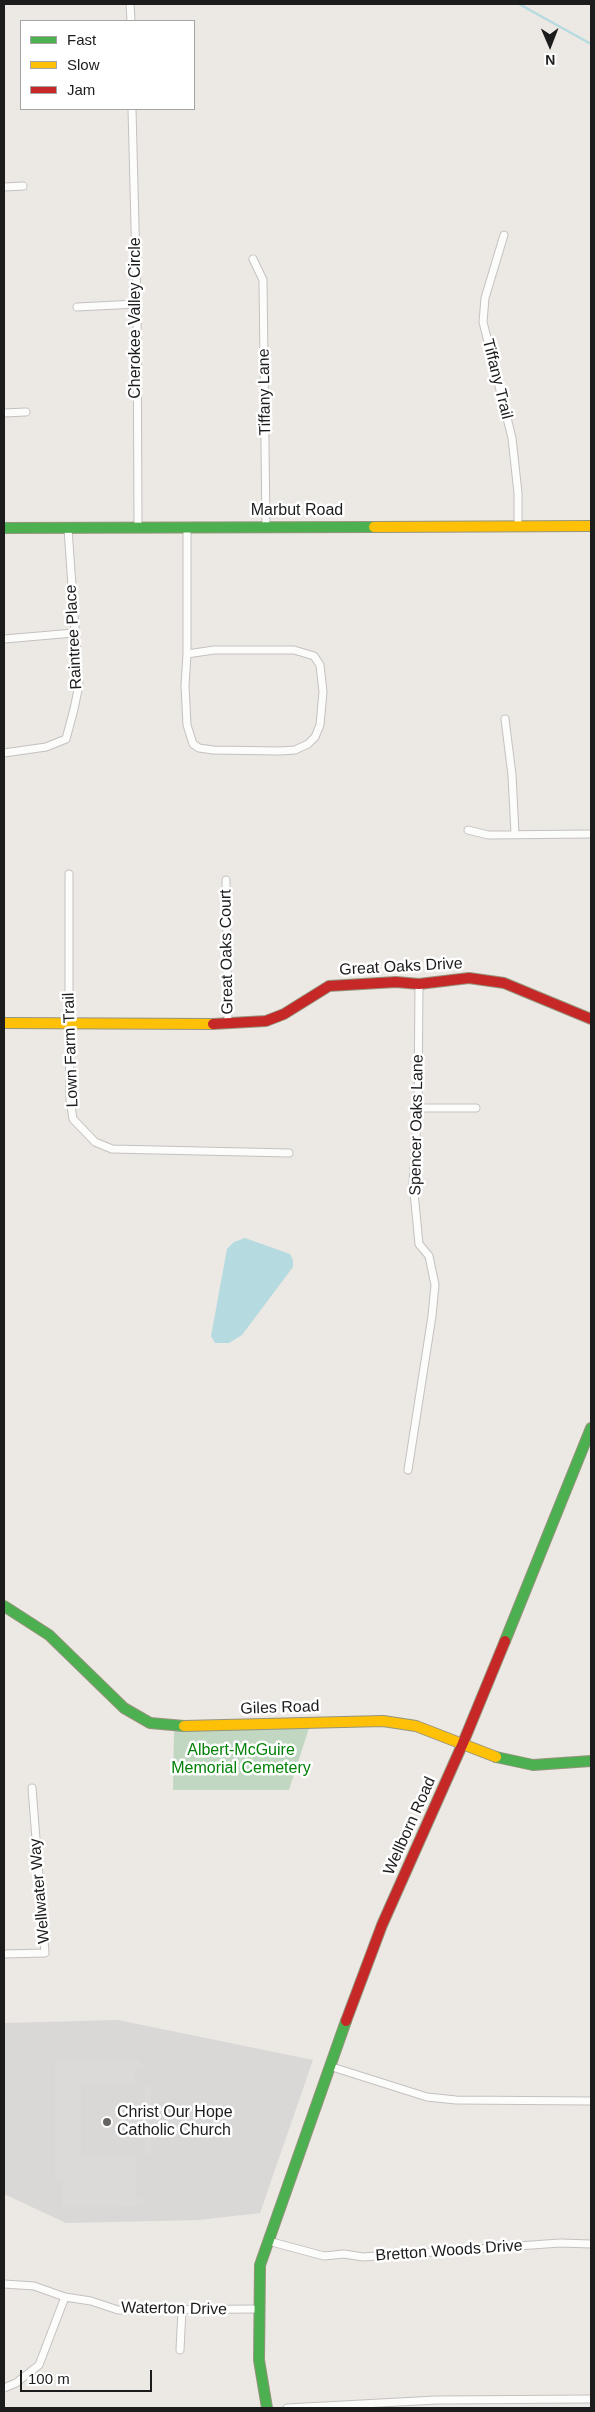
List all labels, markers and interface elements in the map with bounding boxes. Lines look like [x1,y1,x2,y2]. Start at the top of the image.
legend [20,20,195,110]
north arrow [525,20,575,70]
text: Fast [67,31,96,48]
text: N [545,52,555,68]
text: Slow [67,56,100,73]
text: Jam [67,81,95,98]
street label: Cherokee Valley Circle [126,237,146,399]
street label: Tiffany Trail [478,337,516,421]
street label: Tiffany Lane [255,348,275,436]
street label: Marbut Road [251,501,343,521]
street label: Raintree Place [62,584,86,690]
street label: Great Oaks Court [216,889,238,1015]
street label: Great Oaks Drive [339,954,463,980]
street label: Lown Farm Trail [59,992,83,1108]
street label: Spencer Oaks Lane [406,1054,428,1196]
street label: Giles Road [240,1697,320,1719]
park label: Albert-McGuire Memorial Cemetery [171,1741,311,1779]
street label: Wellborn Road [380,1774,440,1878]
street label: Wellwater Way [26,1837,54,1945]
place label: Christ Our Hope Catholic Church [117,2103,233,2141]
marker: Christ Our Hope Catholic Church [101,2116,113,2128]
street label: Bretton Woods Drive [375,2236,523,2266]
street label: Waterton Drive [121,2298,227,2320]
scale bar [22,2360,155,2392]
text: 100 m [28,2370,70,2387]

